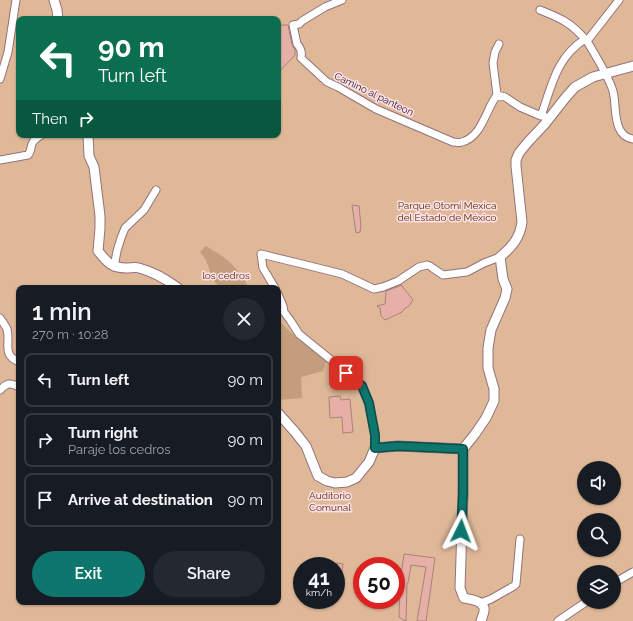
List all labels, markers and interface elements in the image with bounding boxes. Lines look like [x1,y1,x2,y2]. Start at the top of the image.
text: 90 m [98,31,164,64]
icon: left [32,32,84,84]
text: Turn left [98,65,167,86]
street label: Camino al panteon [333,70,416,118]
icon: right [75,108,97,130]
text: Then [32,110,67,128]
park label: Parque Otomí Mexica del Estado de México [397,200,497,223]
park label: los cedros [202,270,250,281]
text: 1 min [32,297,92,326]
button: close [223,298,265,340]
text: 270 m · 10:28 [32,327,108,342]
pin [329,356,363,390]
icon: arrive [335,362,357,384]
icon: left [34,369,56,391]
text: Turn left [68,371,129,389]
text: 90 m [227,371,263,389]
text: Turn right [68,424,138,442]
icon: right [34,429,56,451]
text: 90 m [227,431,263,449]
text: Paraje los cedros [68,442,171,457]
map controls [577,461,621,609]
button: sound [577,461,621,505]
icon: arrive [34,489,56,511]
park label: Auditorio Comunal [309,490,351,513]
text: Arrive at destination [68,491,213,509]
text: 90 m [227,491,263,509]
position arrow [440,510,482,552]
button: search [577,513,621,557]
button: Exit [32,551,145,597]
button: Share [153,551,265,597]
speed limit sign: 50 [353,557,405,609]
button: layers [577,565,621,609]
text: 41 [308,566,330,590]
text: km/h [306,587,332,598]

